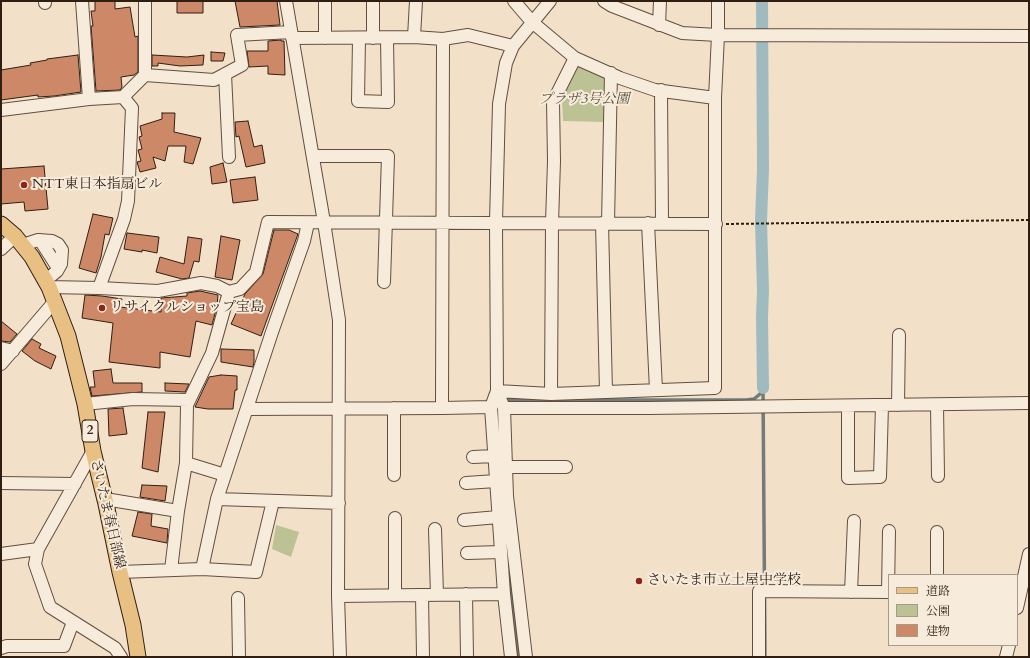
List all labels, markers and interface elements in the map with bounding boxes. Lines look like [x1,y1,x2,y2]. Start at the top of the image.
park label: プラザ3号公園 [538,92,630,108]
place label: NTT東日本指扇ビル [32,177,162,193]
marker: NTT東日本指扇ビル [19,180,29,190]
place label: リサイクルショップ宝島 [110,300,264,316]
marker: リサイクルショップ宝島 [97,303,107,313]
road number: 2 [82,420,98,442]
street label: さいたま春日部線 [86,458,128,570]
place label: さいたま市立土屋中学校 [647,573,801,589]
legend [888,574,1018,646]
marker: さいたま市立土屋中学校 [634,576,644,586]
text: 道路 [926,583,950,599]
text: 公園 [926,603,950,619]
text: 建物 [926,623,950,639]

